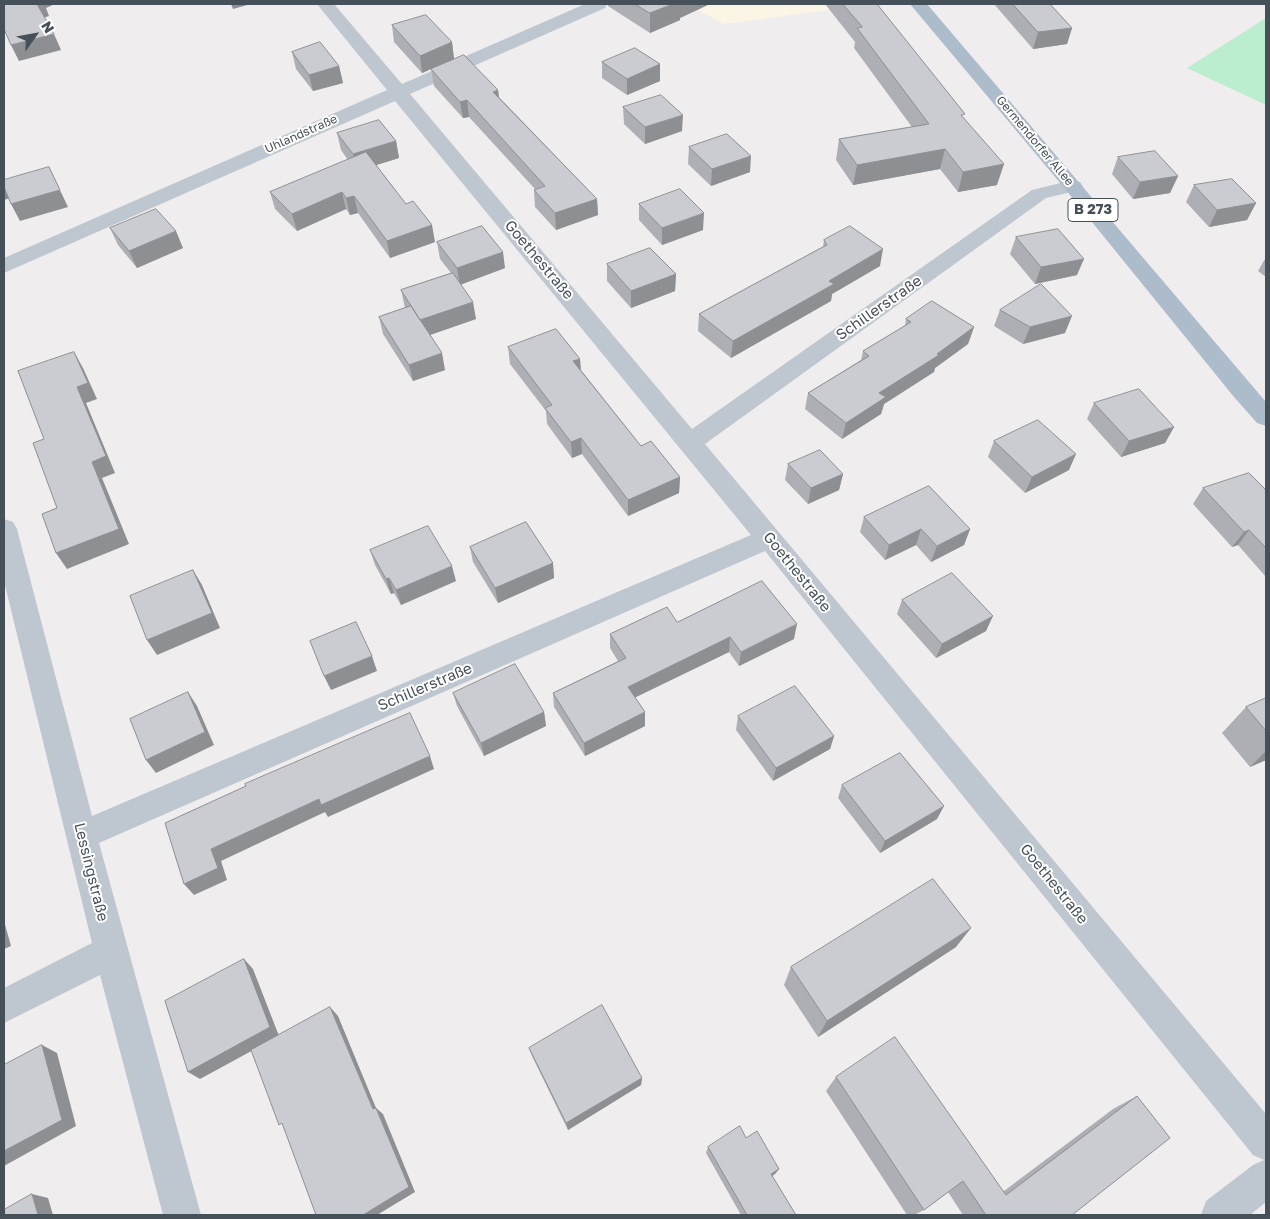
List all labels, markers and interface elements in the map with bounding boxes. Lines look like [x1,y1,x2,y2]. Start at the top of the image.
north arrow [10,10,60,60]
text: N [38,18,58,36]
street label: Germendorfer Allee [993,93,1077,189]
street label: Uhlandstraße [262,112,340,156]
road number: B 273 [1068,198,1118,222]
street label: Goethestraße [501,217,577,303]
street label: Schillerstraße [833,272,925,344]
street label: Goethestraße [759,528,835,616]
street label: Schillerstraße [375,659,475,715]
street label: Lessingstraße [70,821,112,923]
street label: Goethestraße [1016,840,1092,928]

